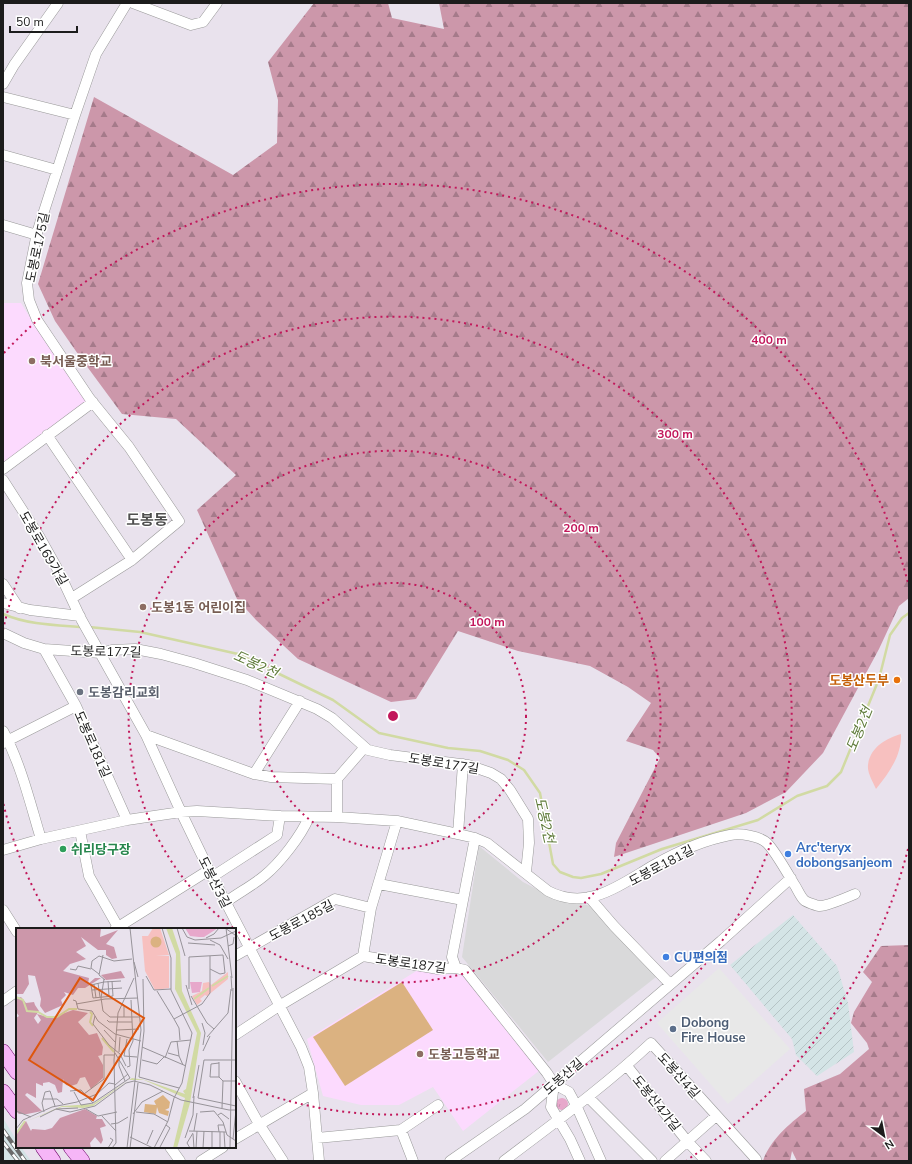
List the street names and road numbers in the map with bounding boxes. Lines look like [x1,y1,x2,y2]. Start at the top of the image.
street label: 도봉로175길 [22,210,54,284]
street label: 도봉로169가길 [15,508,72,589]
street label: 도봉로177길 [70,642,142,662]
street label: 도봉로181길 [69,708,115,781]
street label: 도봉로177길 [407,750,480,778]
street label: 도봉로181길 [626,841,697,891]
street label: 도봉산3길 [193,854,235,911]
street label: 도봉로185길 [266,896,337,946]
street label: 도봉로187길 [374,950,447,978]
street label: 도봉산4길 [653,1049,704,1102]
street label: 도봉산길 [540,1054,588,1099]
street label: 도봉산4가길 [628,1072,684,1136]

